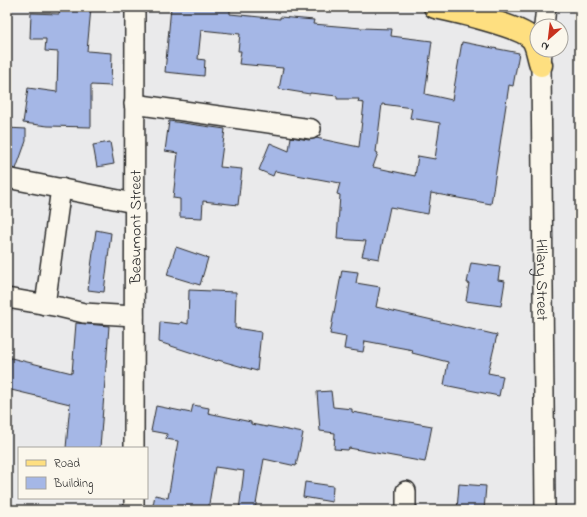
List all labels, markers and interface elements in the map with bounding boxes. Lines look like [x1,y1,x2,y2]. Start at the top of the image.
north arrow [529,18,569,58]
text: N [538,37,552,55]
street label: Beaumont Street [124,169,149,285]
street label: Hilary Street [529,239,553,322]
legend [18,447,148,499]
text: Road [54,455,80,473]
text: Building [53,475,93,494]

